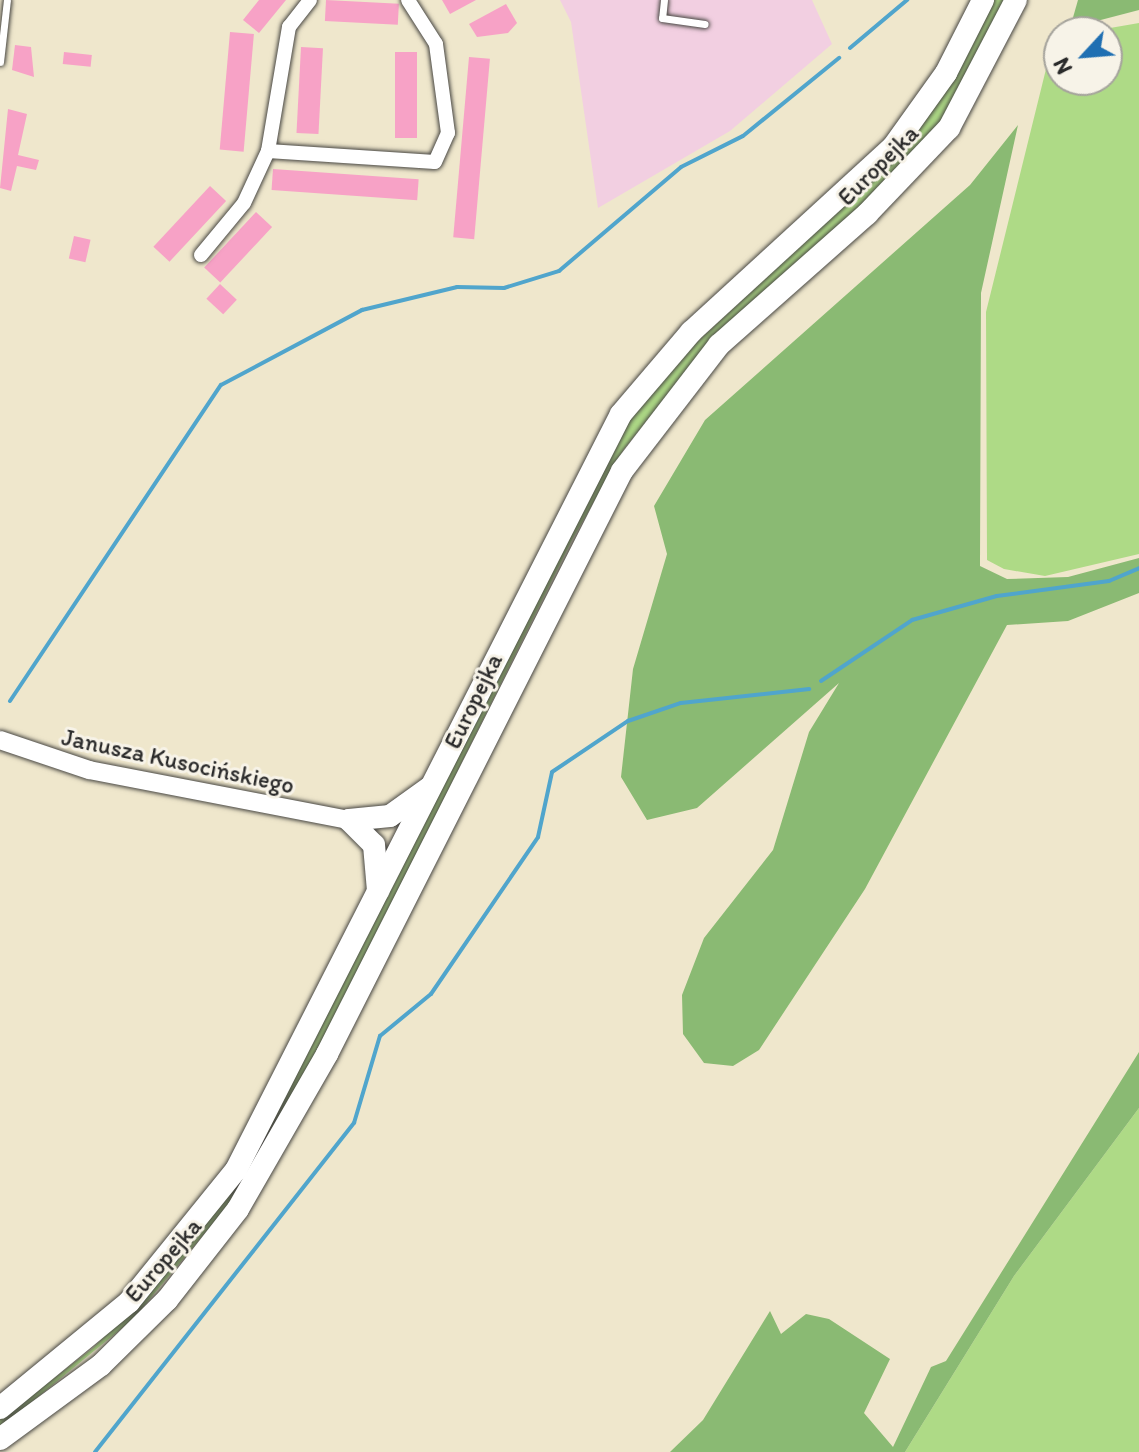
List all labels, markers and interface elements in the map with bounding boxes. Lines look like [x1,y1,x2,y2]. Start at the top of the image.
north arrow [1043,16,1123,96]
text: N [1047,53,1078,78]
street label: Europejka [832,119,924,211]
street label: Europejka [438,649,508,753]
street label: Janusza Kusocińskiego [59,722,297,800]
street label: Europejka [119,1212,207,1308]

